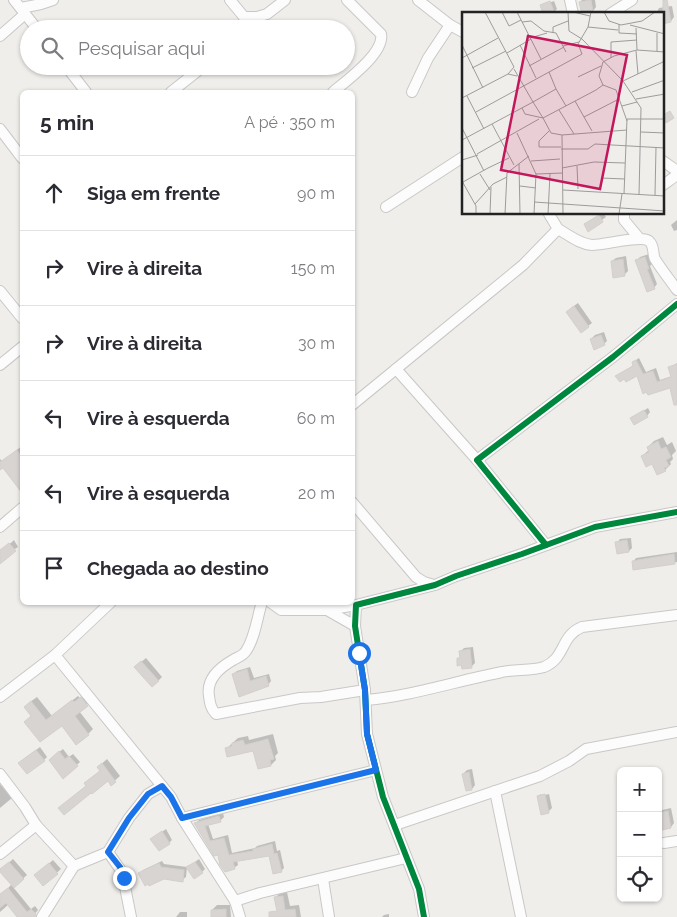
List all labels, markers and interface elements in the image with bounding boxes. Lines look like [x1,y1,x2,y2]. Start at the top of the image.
inset map [462,12,664,215]
search box [20,20,355,75]
icon: search [38,34,66,62]
text: Pesquisar aqui [78,37,205,59]
text: 5 min [40,110,94,135]
text: A pé · 350 m [244,113,335,132]
icon: ahead [40,179,68,207]
text: Siga em frente [87,182,220,204]
text: 90 m [297,184,335,203]
icon: right [40,254,68,282]
text: Vire à direita [87,257,202,279]
text: 150 m [291,259,335,278]
icon: right [40,329,68,357]
text: Vire à direita [87,332,202,354]
text: 30 m [298,334,335,353]
icon: left [40,404,68,432]
text: Vire à esquerda [87,407,230,429]
text: 60 m [297,409,335,428]
icon: left [40,479,68,507]
text: Vire à esquerda [87,482,230,504]
text: 20 m [298,484,335,503]
icon: arrive [40,554,68,582]
text: Chegada ao destino [87,557,269,579]
route start [348,642,371,665]
map controls [617,767,662,902]
button: + [617,767,662,812]
button: − [617,812,662,857]
button: locate [617,857,662,902]
route end [113,867,136,890]

